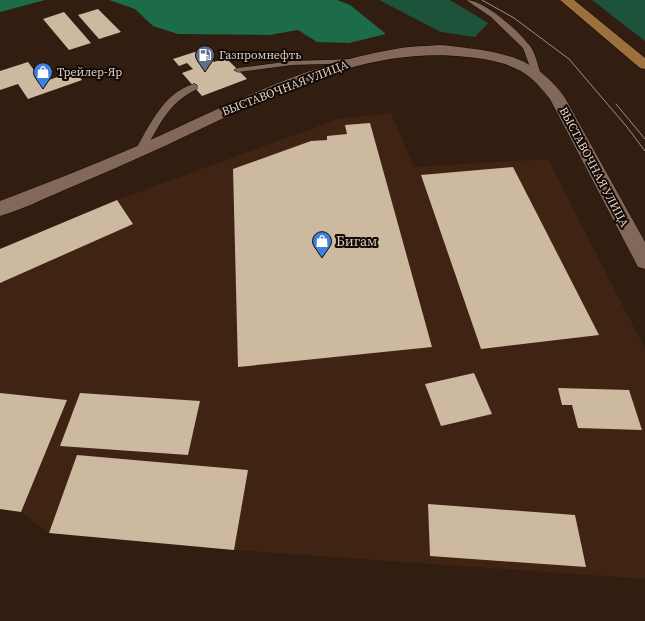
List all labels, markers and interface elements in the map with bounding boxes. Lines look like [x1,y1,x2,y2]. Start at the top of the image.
fuel station icon: Газпромнефть [194,44,216,72]
place label: Газпромнефть [219,47,301,63]
street label: ВЫСТАВОЧНАЯ УЛИЦА [220,56,351,120]
shop icon: Трейлер-Яр [32,61,54,89]
place label: Трейлер-Яр [57,64,122,80]
street label: ВЫСТАВОЧНАЯ УЛИЦА [555,104,633,230]
shop icon: Бигам [311,230,333,258]
place label: Бигам [336,231,377,251]

